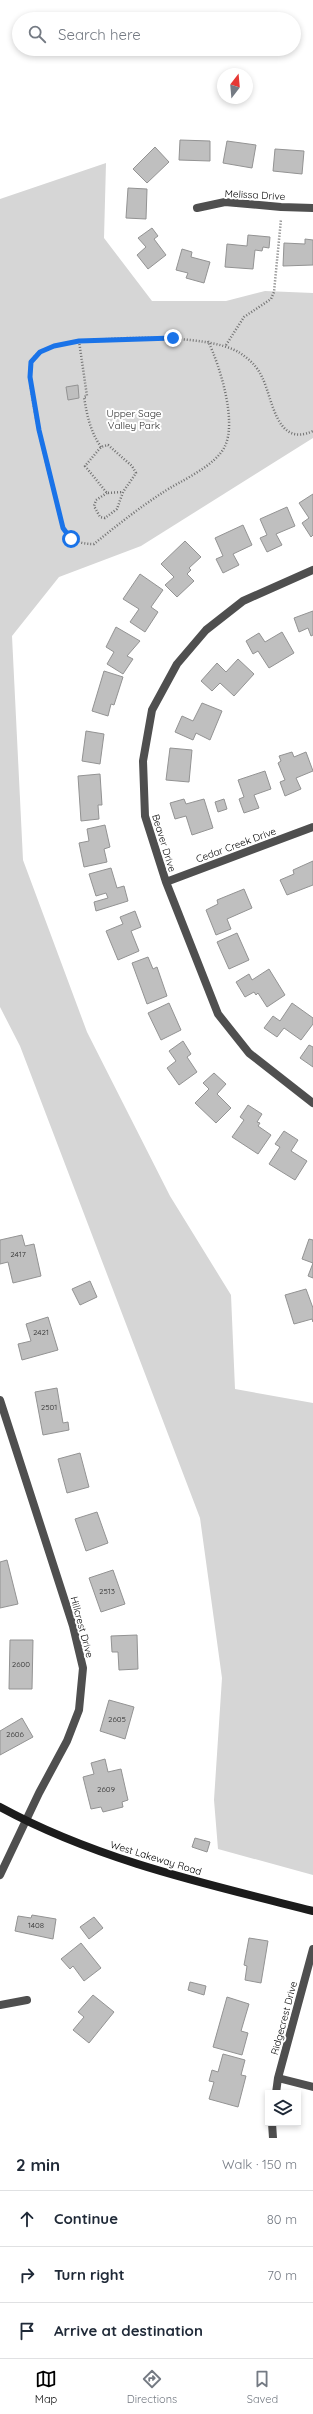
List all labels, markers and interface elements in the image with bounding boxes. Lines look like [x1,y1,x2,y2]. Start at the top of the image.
search box [12,12,301,56]
icon: search [26,23,48,45]
text: Search here [58,25,141,44]
north arrow [217,68,253,104]
street label: Melissa Drive [224,187,286,203]
route end [164,329,182,347]
park label: Upper Sage Valley Park [107,407,162,432]
route start [62,530,80,548]
street label: Beaver Drive [149,813,179,874]
street label: Cedar Creek Drive [194,824,278,866]
house number: 2417 [10,1249,26,1259]
house number: 2421 [33,1327,49,1337]
house number: 2501 [41,1402,57,1412]
house number: 2513 [99,1586,115,1596]
street label: Hillcrest Drive [68,1595,97,1660]
house number: 2600 [12,1659,30,1669]
house number: 2605 [108,1714,126,1724]
house number: 2606 [6,1729,25,1739]
house number: 2609 [97,1784,116,1794]
street label: West Lakeway Road [109,1838,203,1878]
house number: 1408 [28,1920,44,1930]
street label: Ridgecrest Drive [268,1979,300,2056]
map controls [265,2090,301,2126]
button: layers [265,2090,301,2126]
text: 2 min [16,2154,60,2175]
text: Walk · 150 m [222,2156,297,2172]
icon: ahead [16,2208,38,2230]
text: Continue [54,2209,118,2228]
text: 80 m [267,2211,297,2227]
icon: right [16,2264,38,2286]
text: Turn right [54,2265,125,2284]
text: 70 m [267,2267,297,2283]
icon: arrive [16,2320,38,2342]
text: Arrive at destination [54,2321,203,2340]
tab: Map [35,2368,57,2406]
tab: Directions [127,2368,177,2406]
tab: Saved [247,2368,278,2406]

